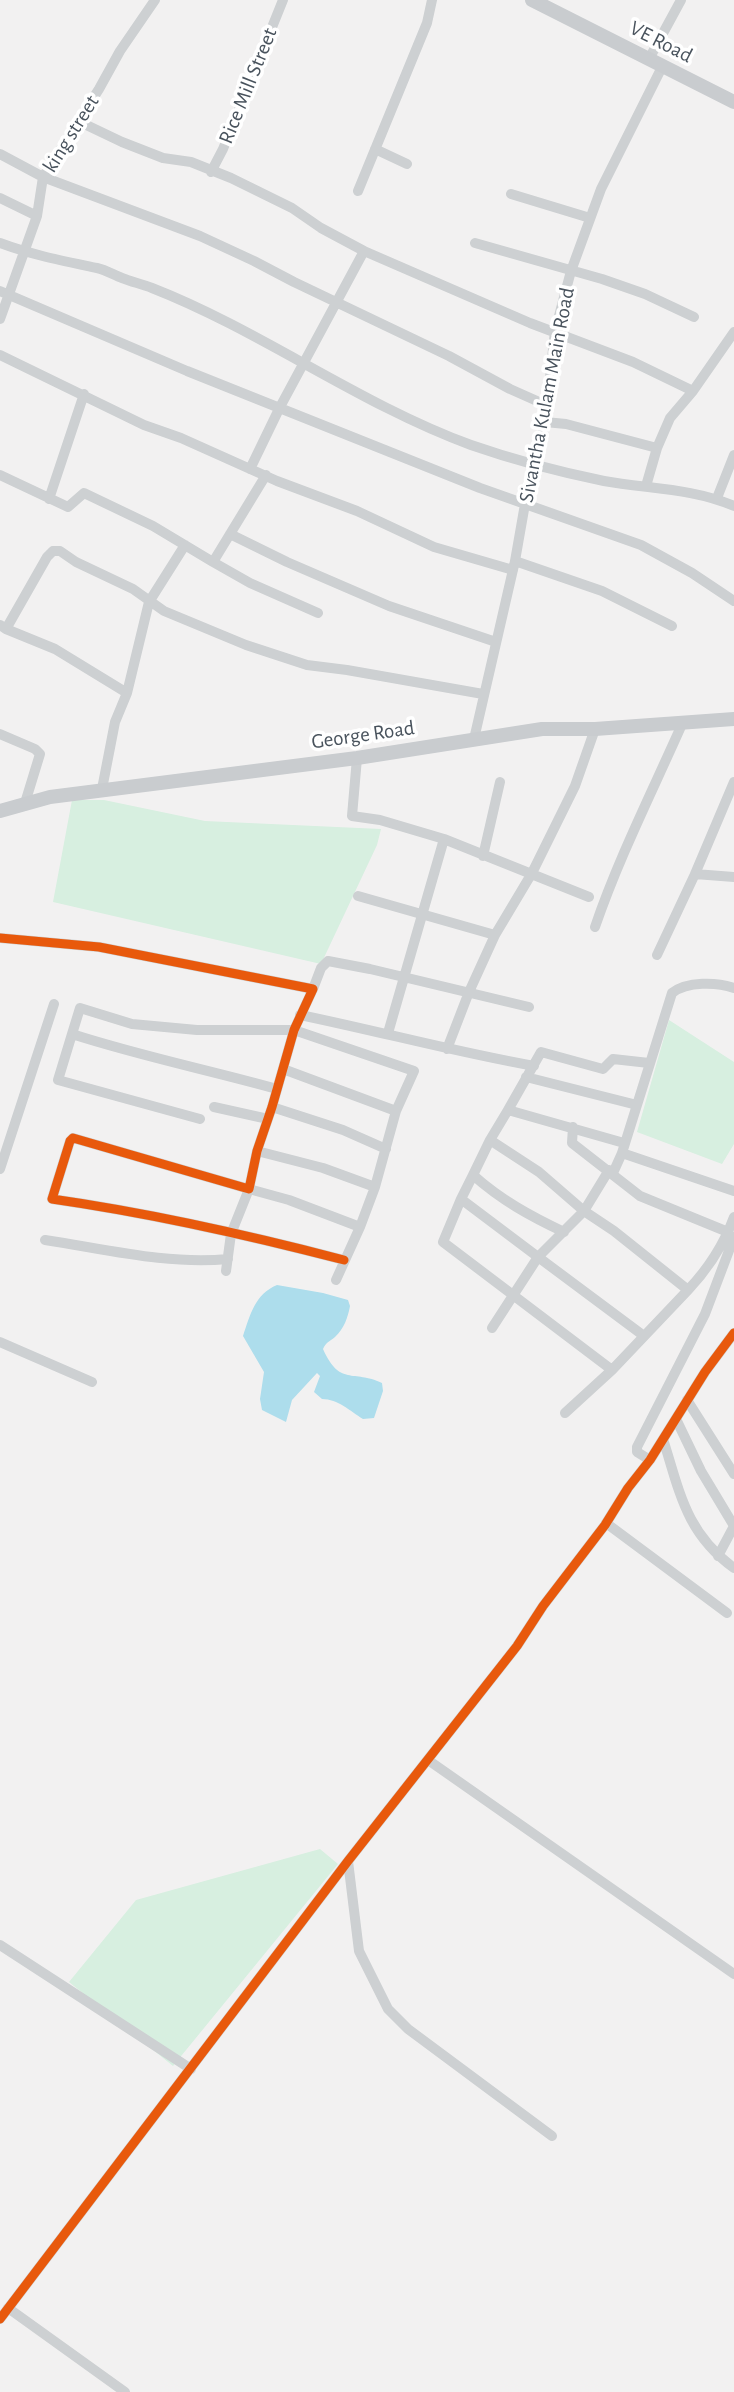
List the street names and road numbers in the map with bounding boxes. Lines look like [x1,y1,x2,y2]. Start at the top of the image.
street label: VE Road [625,16,697,68]
street label: Rice Mill Street [213,24,283,148]
street label: king street [37,91,105,177]
street label: Sivantha Kulam Main Road [514,285,580,505]
street label: George Road [310,715,416,755]

